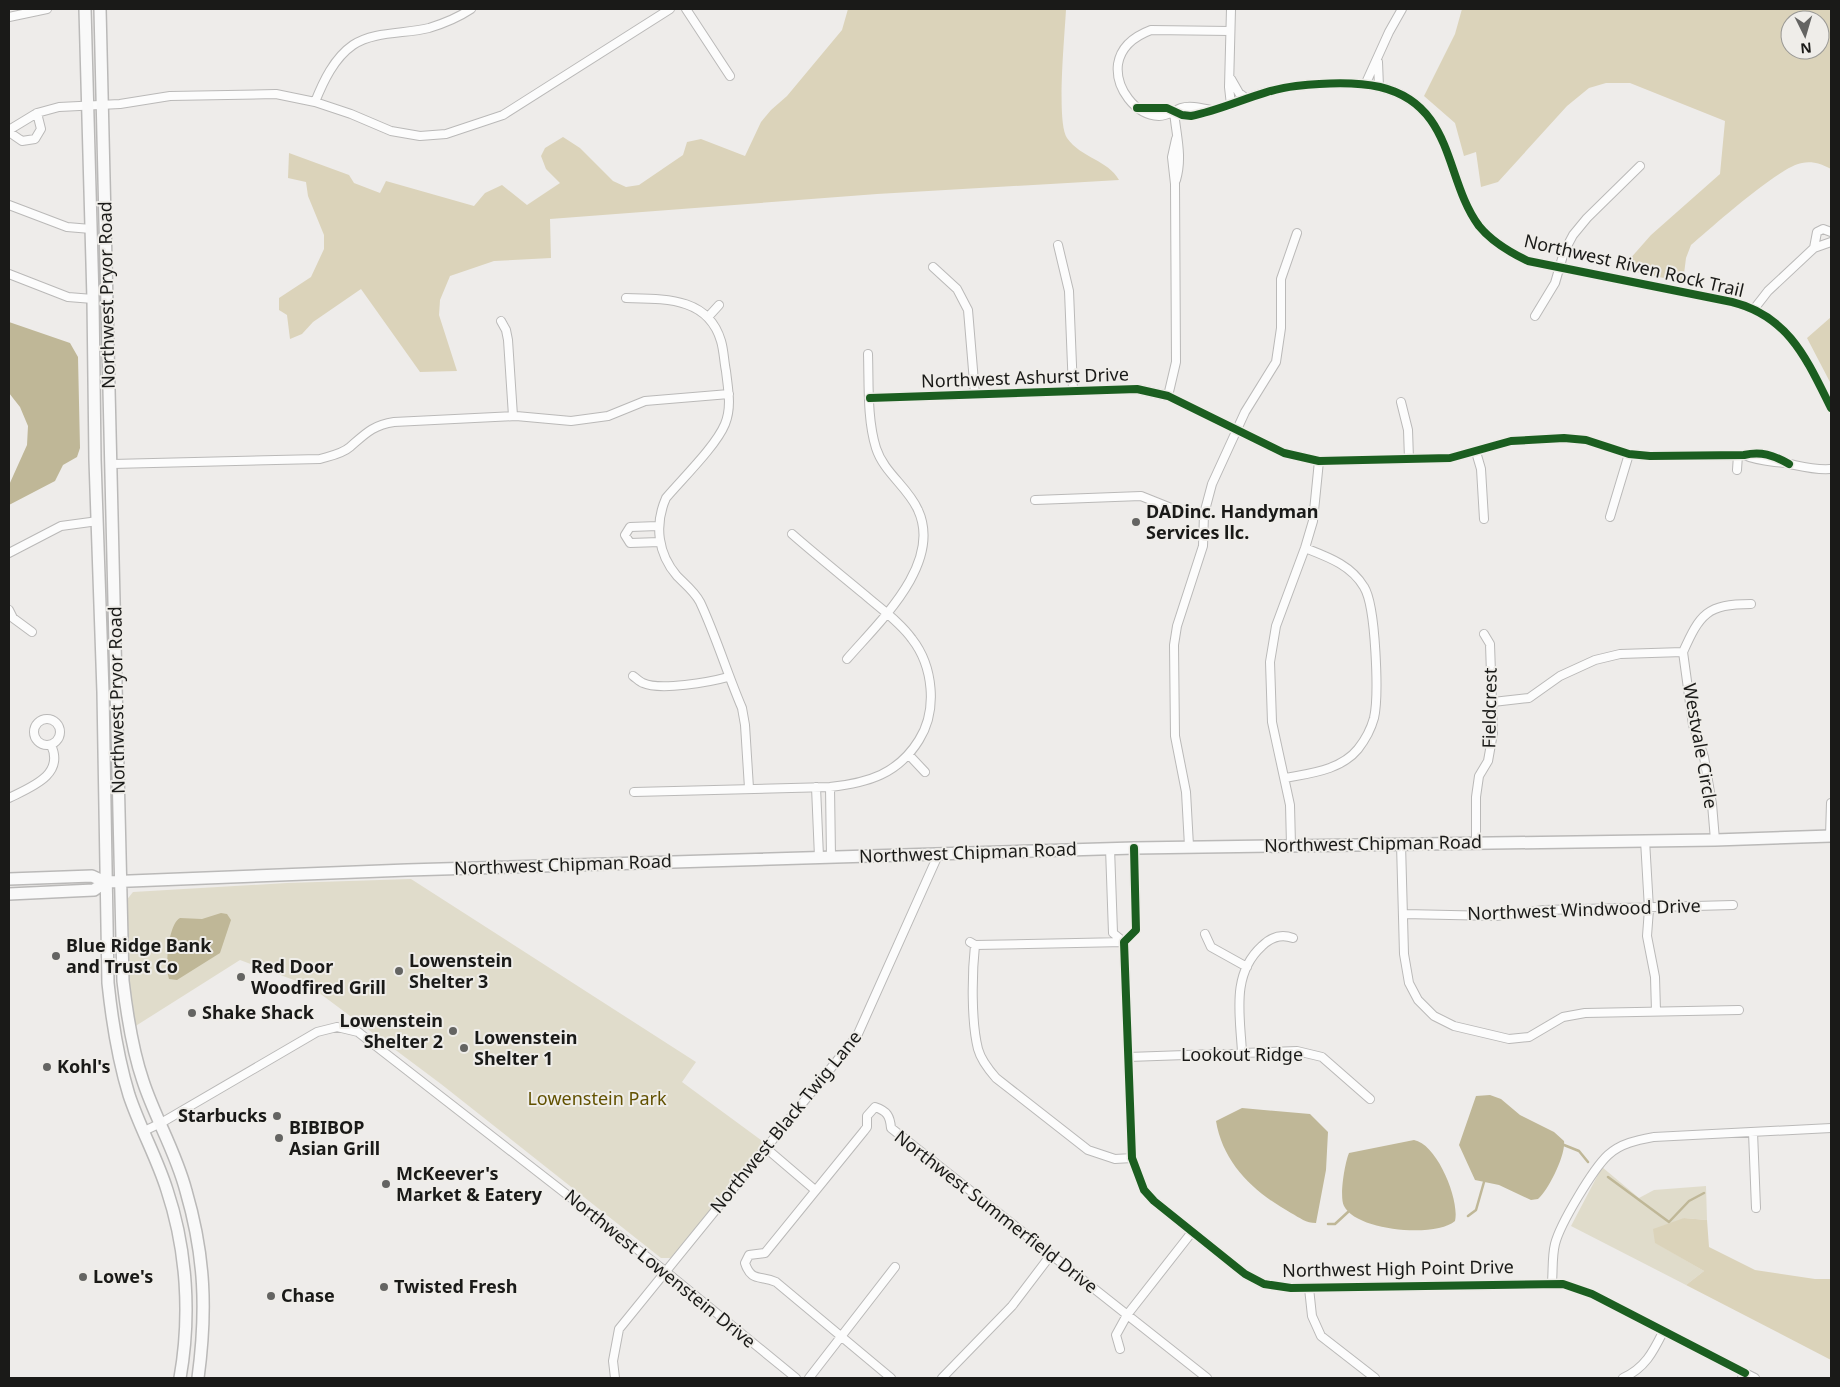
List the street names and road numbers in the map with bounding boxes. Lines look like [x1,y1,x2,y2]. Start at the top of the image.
street label: Northwest Pryor Road [92,201,120,389]
street label: Northwest Riven Rock Trail [1522,228,1747,302]
street label: Northwest Ashurst Drive [921,361,1129,393]
street label: Northwest Pryor Road [102,606,130,794]
street label: Fieldcrest [1476,667,1502,749]
street label: Westvale Circle [1678,681,1724,810]
street label: Northwest Chipman Road [1264,829,1482,857]
street label: Northwest Chipman Road [859,836,1077,868]
street label: Northwest Chipman Road [454,848,672,880]
street label: Northwest Windwood Drive [1467,893,1701,925]
street label: Northwest Black Twig Lane [704,1025,866,1218]
street label: Lookout Ridge [1181,1042,1303,1066]
street label: Northwest Summerfield Drive [890,1124,1103,1298]
street label: Northwest Lowenstein Drive [560,1184,761,1353]
street label: Northwest High Point Drive [1282,1254,1514,1282]

